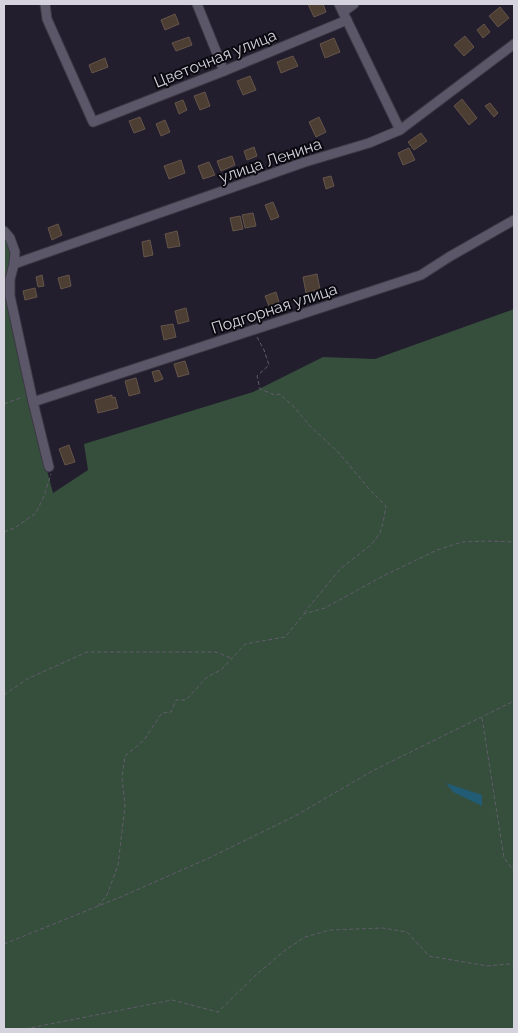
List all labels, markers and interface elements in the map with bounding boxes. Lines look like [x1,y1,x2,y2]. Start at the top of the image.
street label: Цветочная улица [151,25,279,92]
street label: улица Ленина [216,134,324,187]
street label: Подгорная улица [209,279,340,338]

